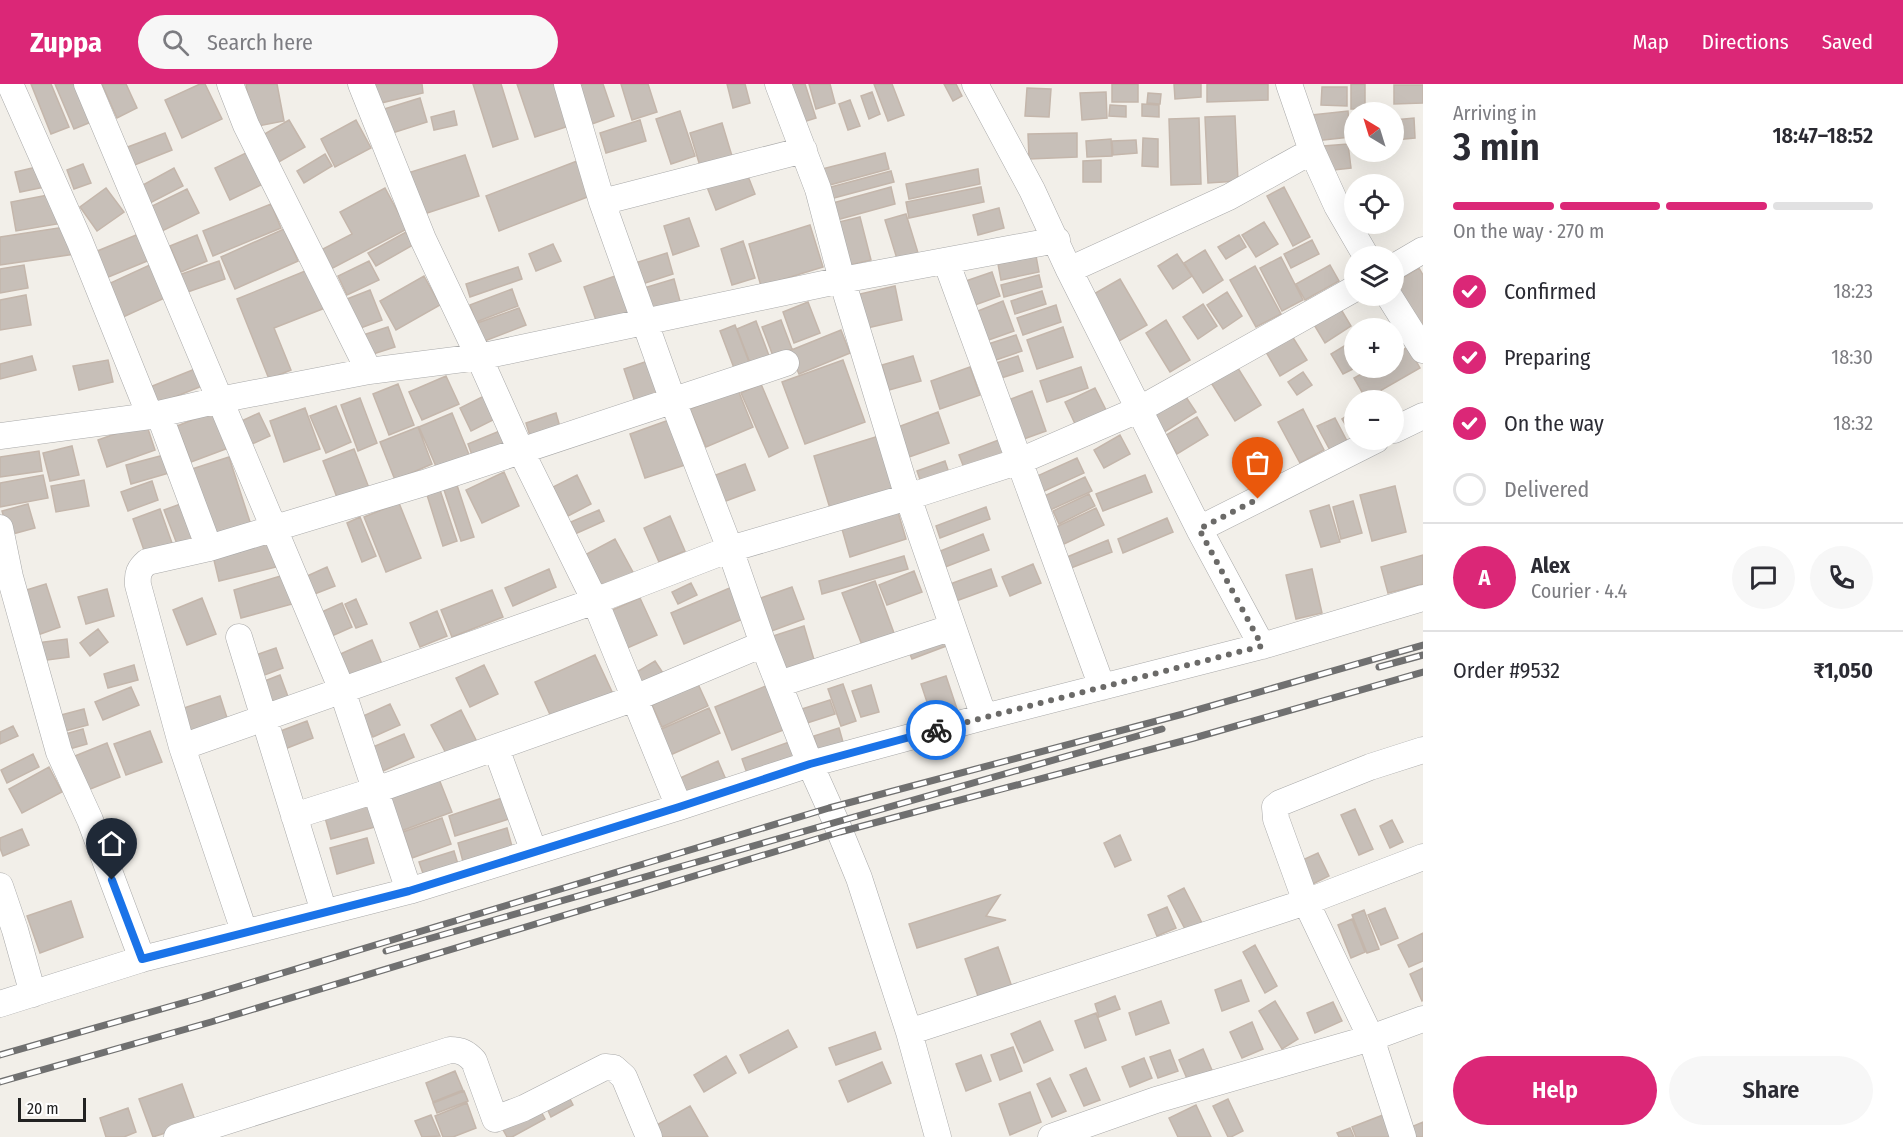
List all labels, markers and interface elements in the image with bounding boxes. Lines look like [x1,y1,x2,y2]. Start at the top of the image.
search box [138,15,558,69]
text: Zuppa [30,26,102,59]
icon: search [159,26,192,59]
text: Search here [207,29,313,56]
text: Map [1632,29,1669,55]
text: Directions [1702,29,1789,55]
text: Saved [1822,29,1873,55]
text: Arriving in [1453,101,1537,125]
north arrow [1344,102,1404,162]
map controls [1344,102,1404,450]
text: 18:47–18:52 [1772,122,1873,149]
text: 3 min [1453,124,1540,170]
button: locate [1344,174,1404,234]
text: On the way · 270 m [1453,219,1604,243]
button: layers [1344,246,1404,306]
icon: check [1453,275,1486,308]
text: Confirmed [1504,278,1597,305]
text: 18:23 [1833,279,1873,303]
button: + [1344,318,1404,378]
icon: check [1453,341,1486,374]
text: Preparing [1504,344,1590,371]
text: 18:30 [1831,345,1873,369]
button: − [1344,390,1404,450]
icon: check [1453,407,1486,440]
text: On the way [1504,410,1604,437]
text: 18:32 [1833,411,1873,435]
pin [1232,437,1283,499]
icon: bag [1241,446,1274,479]
text: Delivered [1504,476,1589,503]
button: chat [1732,546,1795,609]
button: phone [1810,546,1873,609]
text: Alex [1531,552,1570,579]
text: A [1479,564,1490,591]
text: Courier · 4.4 [1531,579,1627,603]
text: Order #9532 [1453,657,1560,684]
text: ₹1,050 [1813,657,1873,684]
courier [906,700,966,760]
icon: bike [920,714,953,747]
pin [86,818,137,880]
icon: home [95,827,128,860]
button: Help [1453,1056,1657,1125]
button: Share [1669,1056,1873,1125]
scale bar [18,1095,86,1122]
text: 20 m [27,1099,58,1118]

